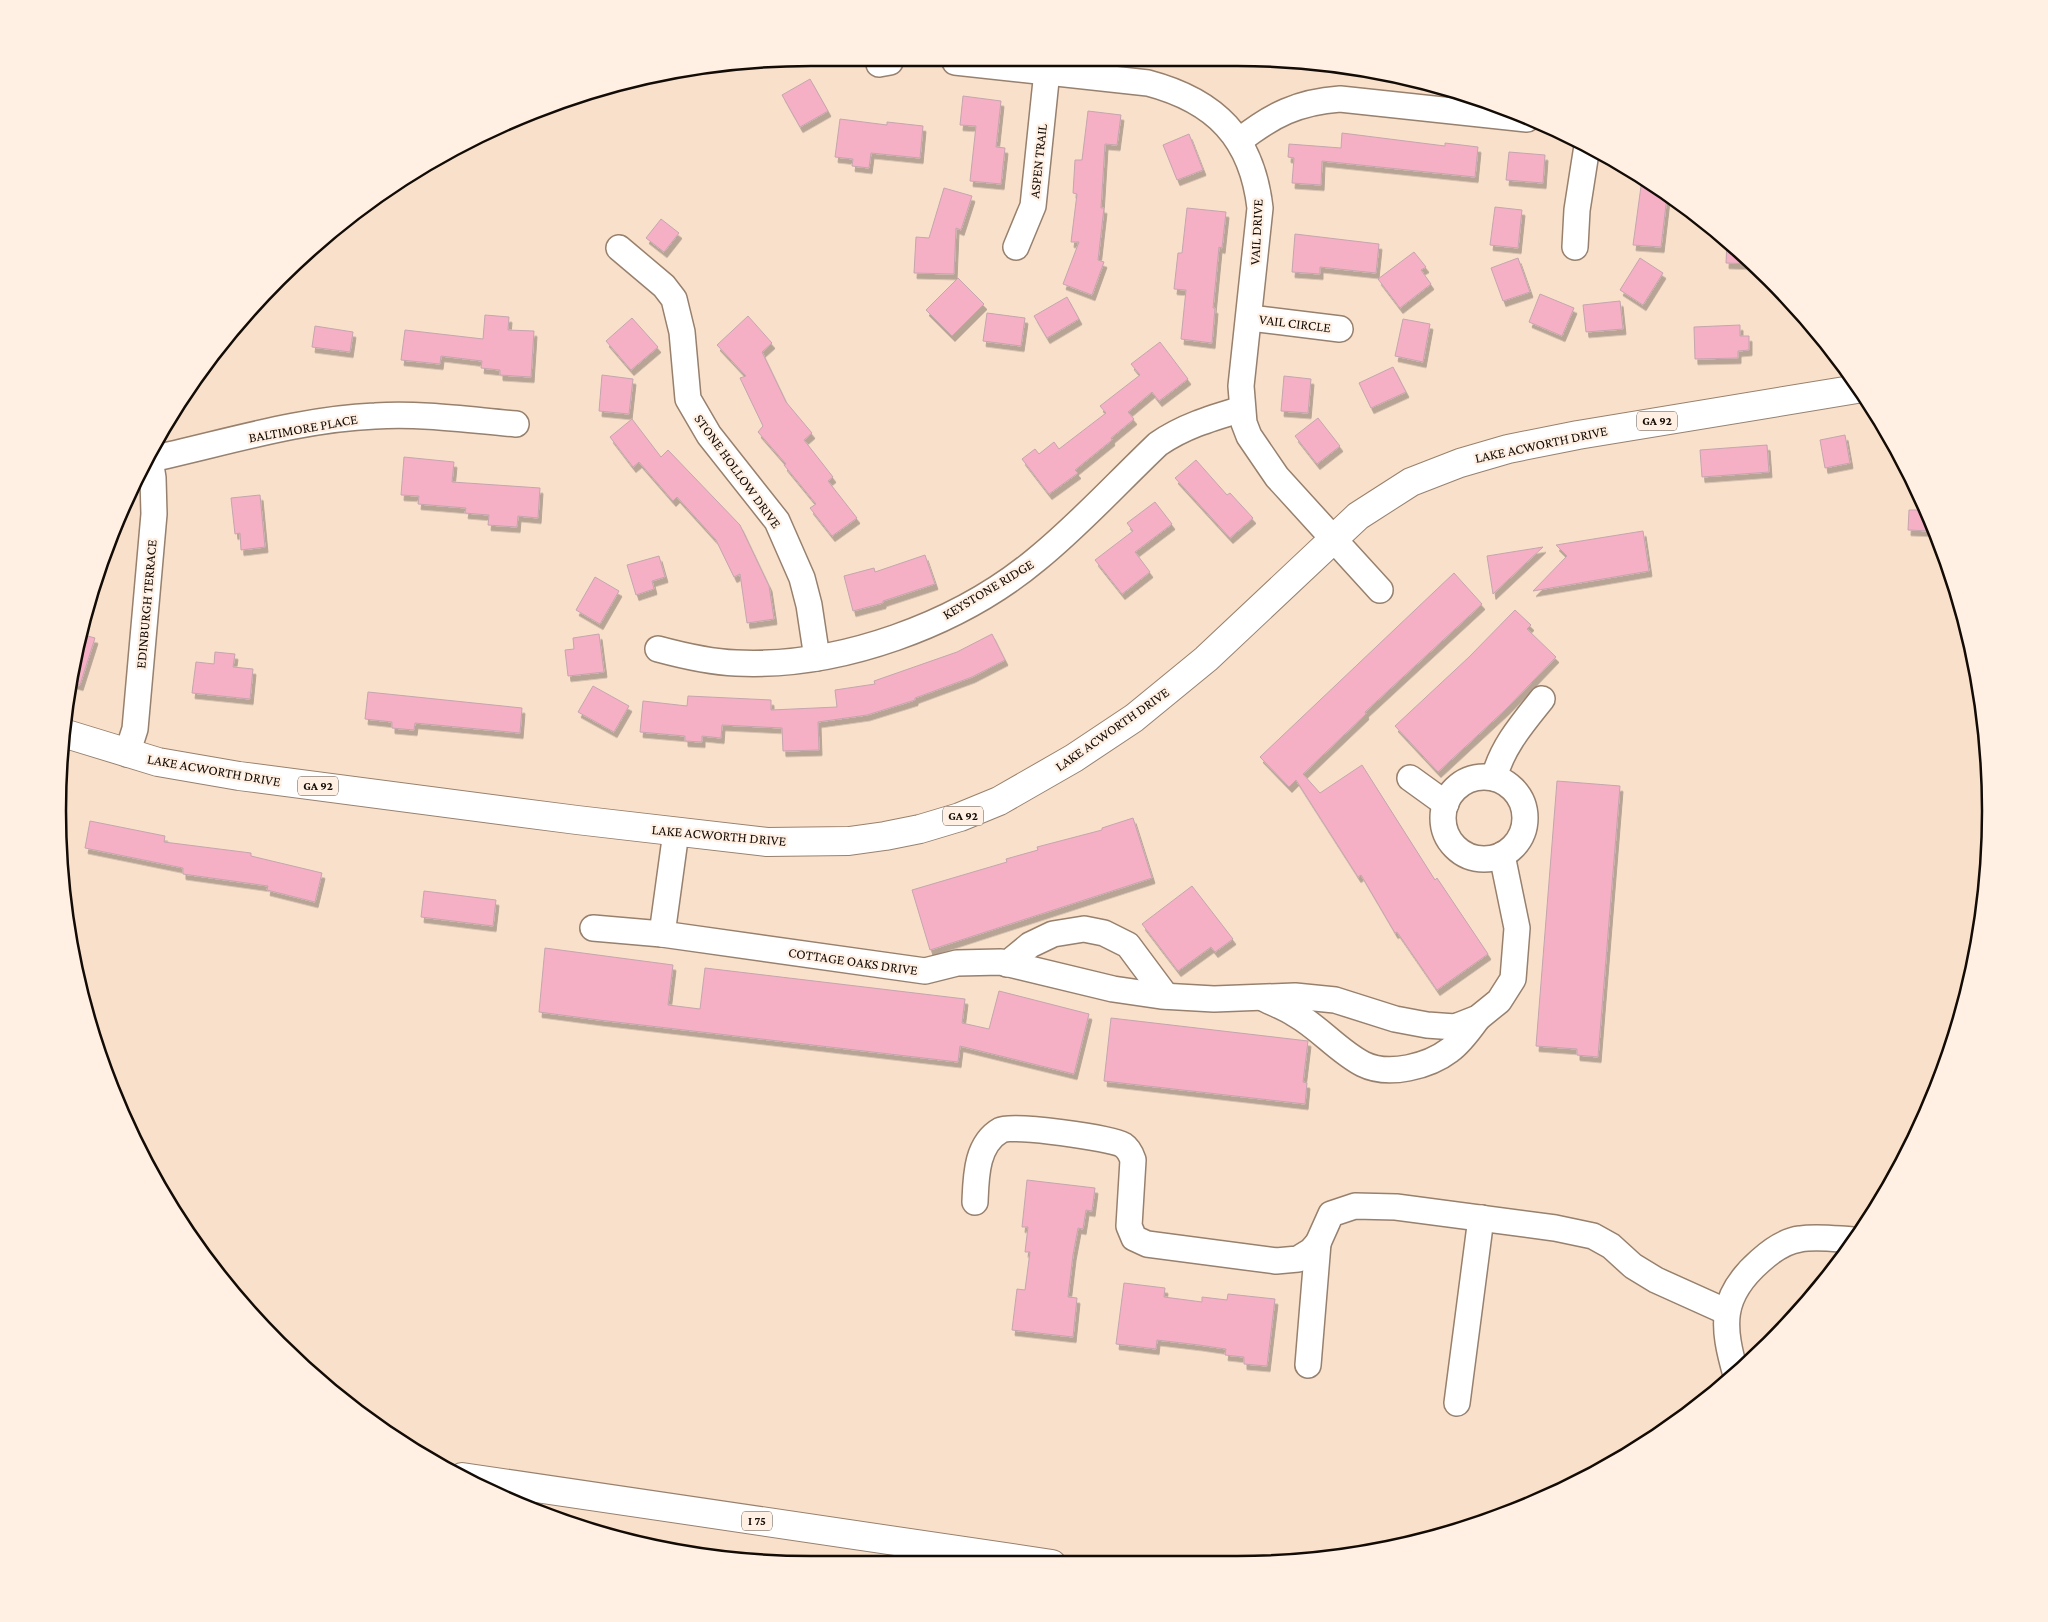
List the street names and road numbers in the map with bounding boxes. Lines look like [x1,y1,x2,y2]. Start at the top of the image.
street label: ASPEN TRAIL [1026,123,1050,199]
street label: VAIL DRIVE [1246,198,1266,265]
street label: VAIL CIRCLE [1258,311,1332,335]
street label: BALTIMORE PLACE [247,410,359,445]
street label: STONE HOLLOW DRIVE [691,411,785,531]
road number: GA 92 [1637,412,1677,431]
street label: LAKE ACWORTH DRIVE [1473,422,1609,466]
street label: EDINBURGH TERRACE [132,538,160,669]
street label: KEYSTONE RIDGE [940,555,1037,622]
street label: LAKE ACWORTH DRIVE [1052,683,1172,774]
street label: LAKE ACWORTH DRIVE [146,750,282,790]
road number: GA 92 [298,776,338,796]
road number: GA 92 [943,806,983,826]
street label: LAKE ACWORTH DRIVE [651,821,787,849]
street label: COTTAGE OAKS DRIVE [787,944,919,978]
road number: I 75 [742,1512,772,1530]

